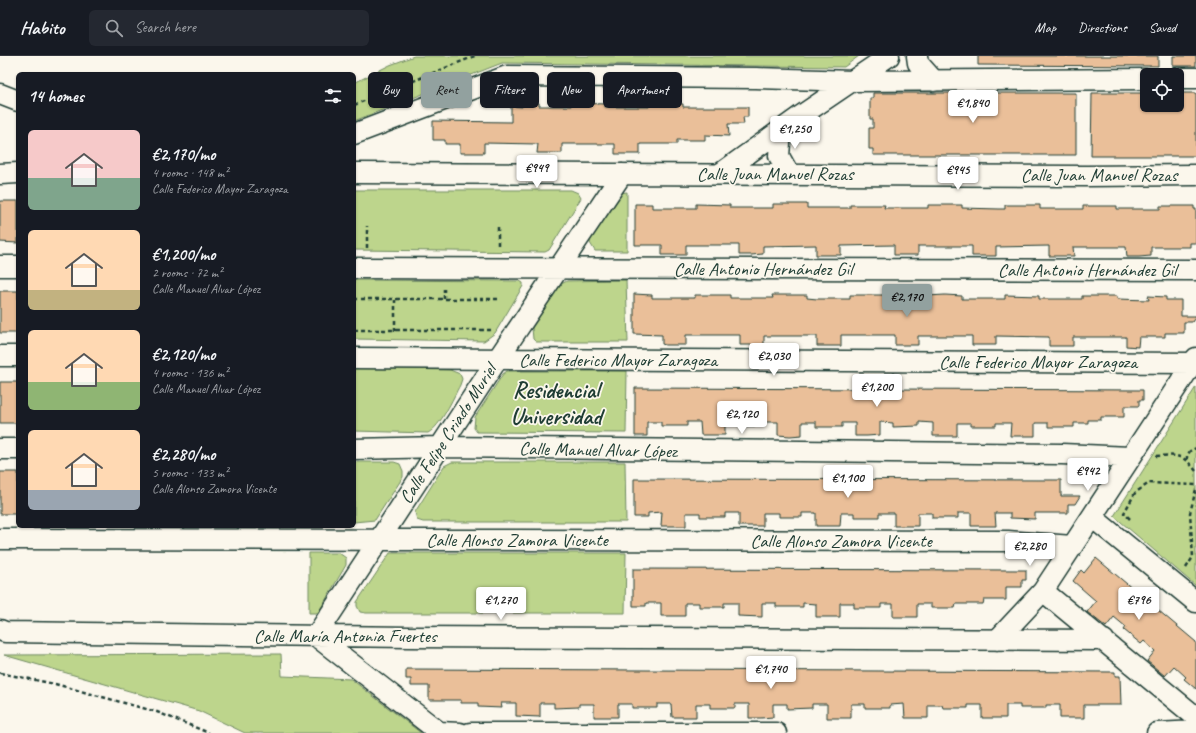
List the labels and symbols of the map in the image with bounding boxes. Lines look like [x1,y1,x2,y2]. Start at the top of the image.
pin: €1,840 [940,90,1006,124]
pin: €1,250 [762,116,828,150]
pin: €949 [513,155,561,189]
pin: €945 [934,157,982,191]
street label: Calle Juan Manuel Rozas [697,162,856,186]
street label: Calle Juan Manuel Rozas [1021,163,1180,187]
street label: Calle Antonio Hernández Gil [674,257,856,281]
street label: Calle Antonio Hernández Gil [998,258,1180,282]
pin: €2,170 [874,284,940,318]
pin: €2,030 [741,343,807,377]
street label: Calle Federico Mayor Zaragoza [519,348,719,372]
street label: Calle Federico Mayor Zaragoza [939,350,1139,374]
street label: Calle Felipe Criado Muriel [394,357,504,508]
pin: €1,200 [844,374,910,408]
district label: Residencial Universidad [510,376,605,431]
pin: €2,120 [709,401,775,435]
street label: Calle Manuel Alvar López [519,437,679,463]
pin: €942 [1064,458,1112,492]
pin: €1,100 [815,465,881,499]
street label: Calle Alonso Zamora Vicente [426,528,610,552]
street label: Calle Alonso Zamora Vicente [750,529,934,553]
pin: €2,280 [997,533,1063,567]
pin: €1,270 [468,587,534,621]
pin: €796 [1115,587,1163,621]
street label: Calle María Antonia Fuertes [254,624,438,648]
pin: €1,740 [738,656,804,690]

